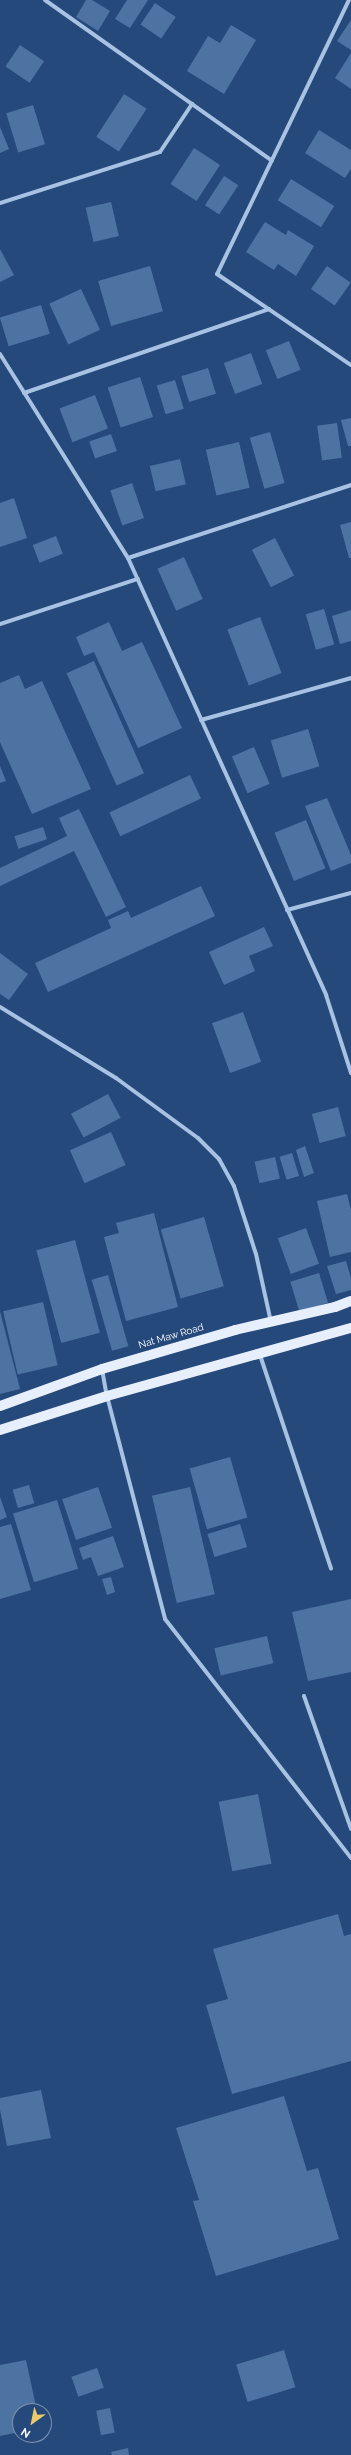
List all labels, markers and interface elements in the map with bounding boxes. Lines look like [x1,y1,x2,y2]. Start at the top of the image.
street label: Nat Maw Road [137,1321,205,1351]
north arrow [12,2403,52,2443]
text: N [19,2425,33,2440]

